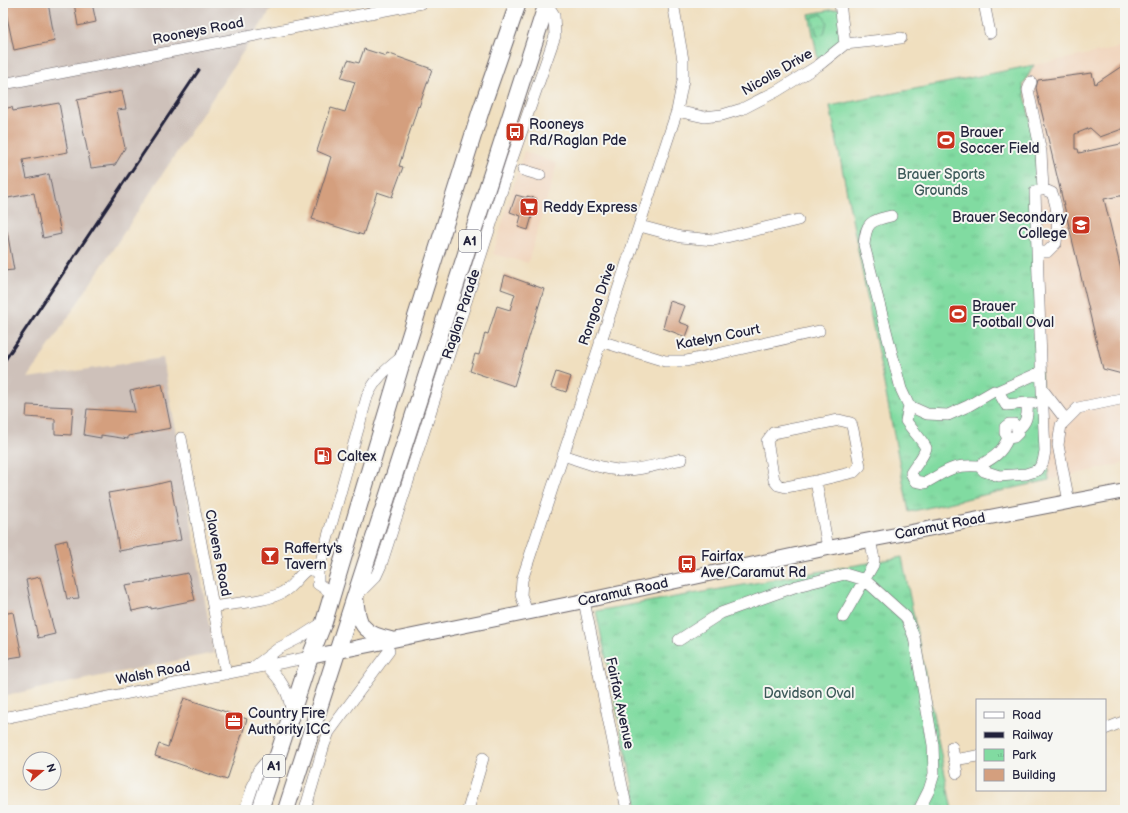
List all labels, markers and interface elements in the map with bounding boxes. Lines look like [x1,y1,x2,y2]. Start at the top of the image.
street label: Rooneys Road [151,14,245,48]
street label: Nicolls Drive [739,45,815,99]
place label: Rooneys Rd/Raglan Pde [529,116,626,149]
bus stop icon: Rooneys Rd/Raglan Pde [504,121,526,143]
place label: Brauer Soccer Field [960,124,1039,157]
sports icon: Brauer Soccer Field [935,129,957,151]
park label: Brauer Sports Grounds [897,166,985,199]
supermarket icon: Reddy Express [518,196,540,218]
place label: Reddy Express [543,199,637,216]
place label: Brauer Secondary College [952,209,1068,242]
school or university icon: Brauer Secondary College [1070,214,1092,236]
road number: A1 [459,230,481,252]
street label: Rongoa Drive [575,260,619,348]
street label: Raglan Parade [438,267,484,361]
place label: Brauer Football Oval [972,298,1054,331]
sports icon: Brauer Football Oval [947,303,969,325]
street label: Katelyn Court [675,320,762,353]
fuel station icon: Caltex [312,445,334,467]
place label: Caltex [337,448,377,465]
street label: Clavens Road [201,508,235,598]
street label: Caramut Road [893,509,987,543]
place label: Rafferty's Tavern [284,540,342,573]
bar icon: Rafferty's Tavern [259,545,281,567]
place label: Fairfax Ave/Caramut Rd [701,548,806,581]
bus stop icon: Fairfax Ave/Caramut Rd [676,553,698,575]
street label: Caramut Road [576,574,670,610]
street label: Fairfax Avenue [602,656,638,750]
street label: Walsh Road [114,657,192,689]
park label: Davidson Oval [764,685,854,702]
legend [976,699,1106,791]
place label: Country Fire Authority ICC [248,705,330,738]
text: Road [1012,708,1041,723]
office icon: Country Fire Authority ICC [223,710,245,732]
text: Railway [1012,728,1054,743]
text: Park [1012,748,1036,763]
north arrow [22,751,62,791]
road number: A1 [263,755,285,777]
text: N [43,762,58,774]
text: Building [1012,768,1056,783]

